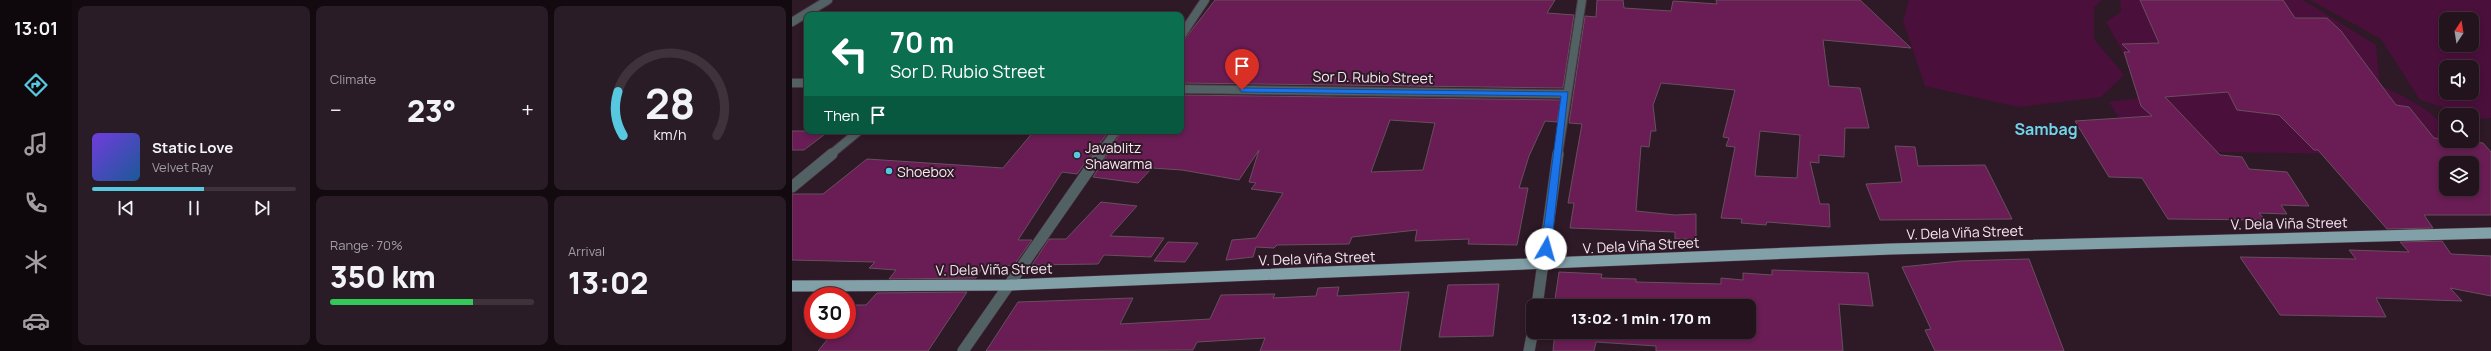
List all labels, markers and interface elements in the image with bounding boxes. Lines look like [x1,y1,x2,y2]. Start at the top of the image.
north arrow [2439,12,2479,52]
map controls [2439,12,2479,196]
text: 13:01 [14,16,58,40]
text: 70 m [890,23,954,61]
icon: left [824,28,876,80]
pin [1225,49,1259,90]
icon: arrive [1231,55,1253,77]
text: Sor D. Rubio Street [890,59,1045,83]
button: sound [2439,60,2479,100]
street label: Sor D. Rubio Street [1312,66,1434,88]
text: Climate [330,70,376,88]
icon: directions [22,71,50,99]
text: 28 [645,75,695,131]
text: 23° [407,90,456,131]
text: − [330,95,342,125]
text: + [521,95,534,125]
icon: arrive [867,104,889,126]
text: Then [824,105,859,126]
button: search [2439,108,2479,148]
district label: Sambag [2014,118,2078,140]
text: km/h [653,125,687,144]
icon: music [22,130,50,158]
text: Static Love [152,137,233,158]
place label: Javablitz Shawarma [1085,138,1152,173]
marker: Javablitz Shawarma [1072,150,1082,160]
button: layers [2439,156,2479,196]
text: Velvet Ray [152,158,213,176]
place label: Shoebox [897,162,955,181]
marker: Shoebox [884,166,894,176]
icon: phone [22,189,50,217]
icon: previous [115,197,137,219]
icon: pause [183,197,205,219]
icon: next [251,197,273,219]
street label: V. Dela Viña Street [2230,212,2348,234]
street label: V. Dela Viña Street [1906,220,2024,244]
position arrow [1525,228,1567,270]
street label: V. Dela Viña Street [1582,232,1700,258]
text: Range · 70% [330,236,403,254]
text: Arrival [568,242,605,260]
street label: V. Dela Viña Street [1258,246,1376,270]
icon: climate [22,248,50,276]
text: 350 km [330,256,436,297]
street label: V. Dela Viña Street [935,258,1053,280]
text: 13:02 [568,262,648,303]
speed limit sign: 30 [804,287,856,339]
icon: car [22,307,50,335]
text: 13:02 · 1 min · 170 m [1571,308,1711,329]

